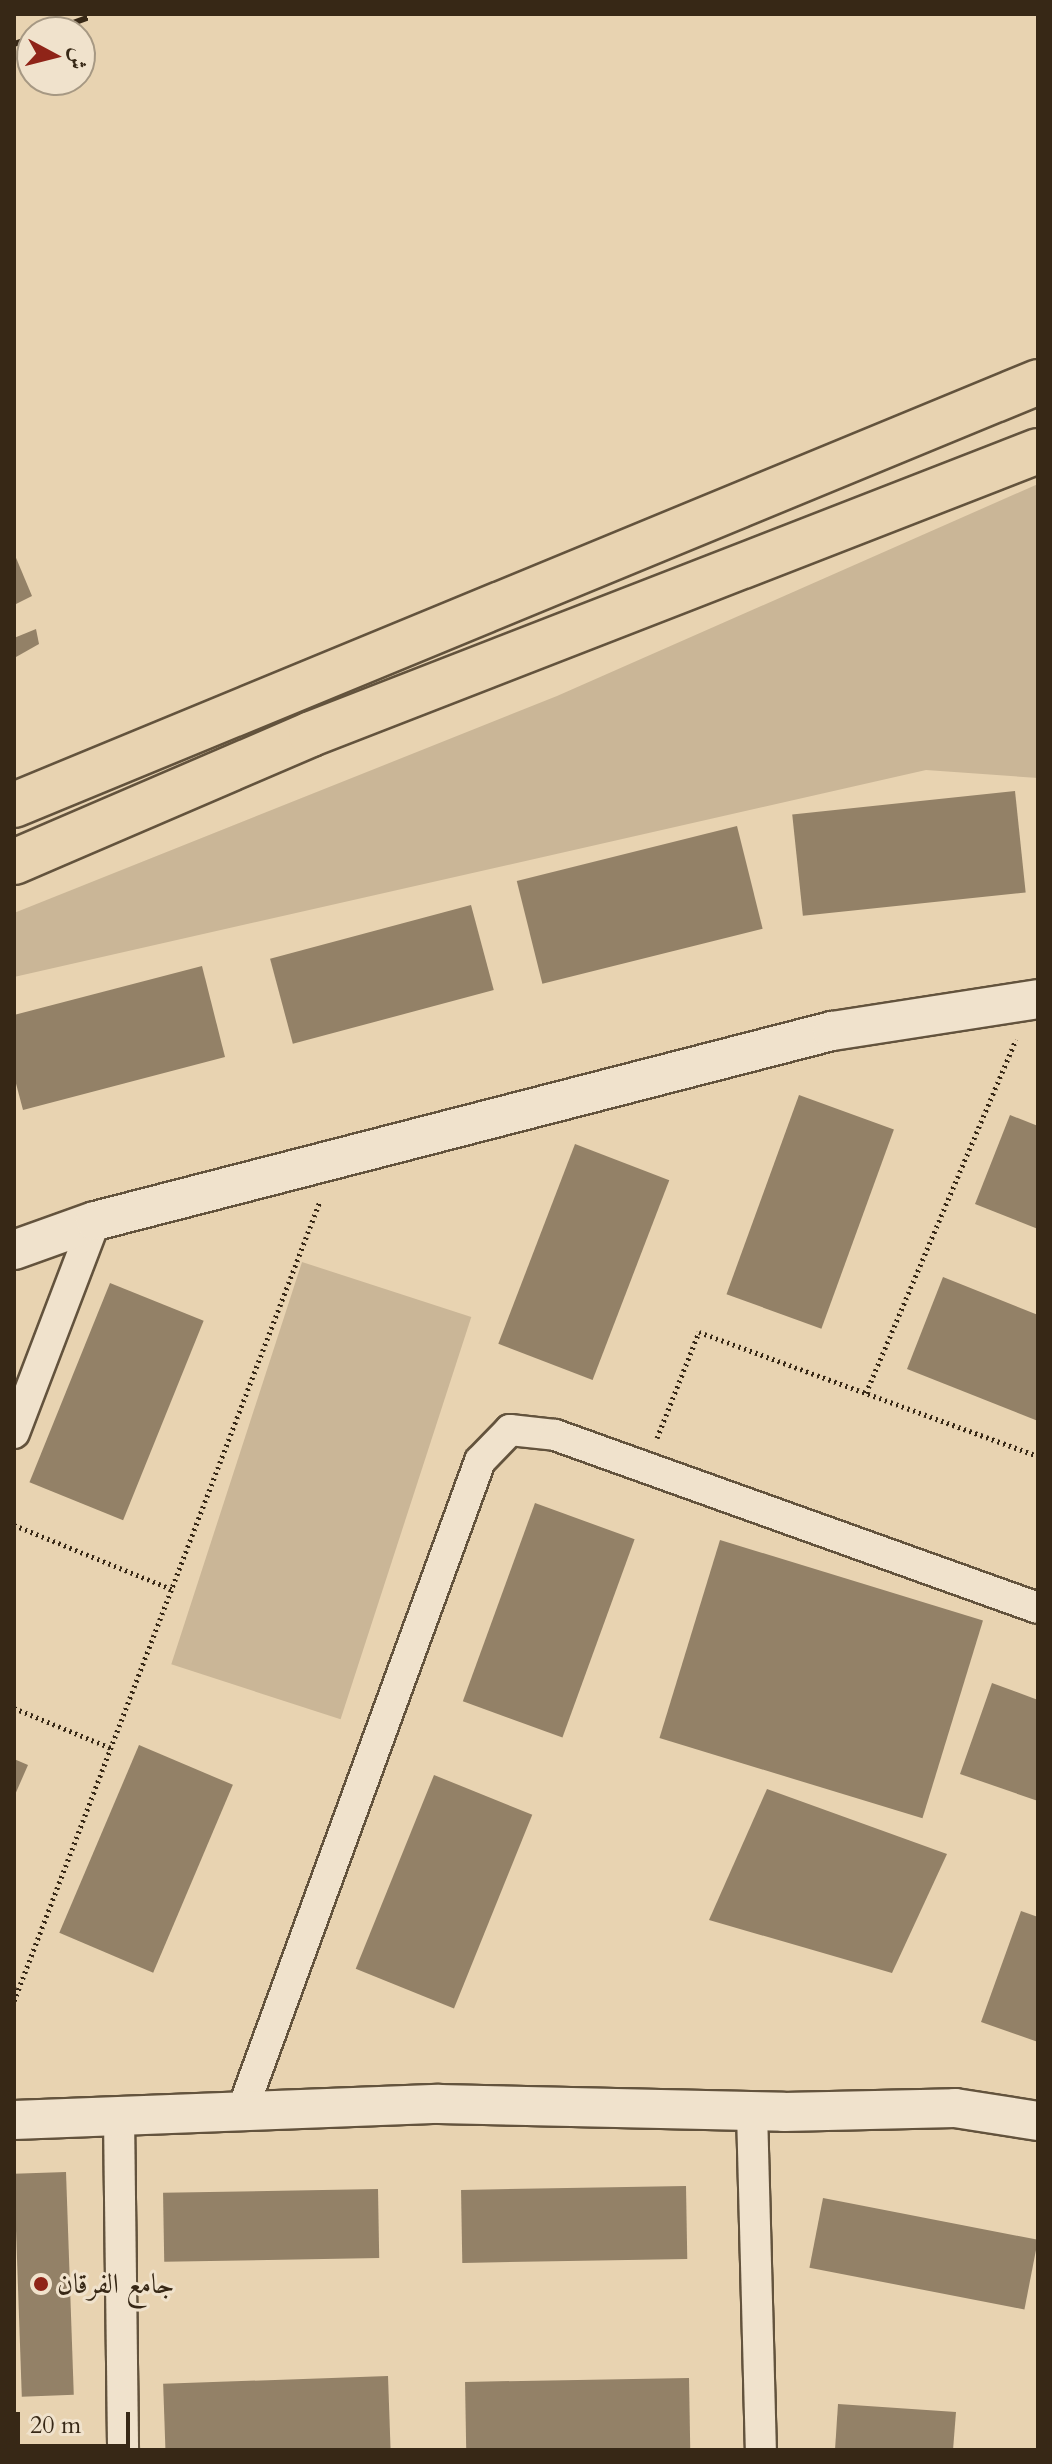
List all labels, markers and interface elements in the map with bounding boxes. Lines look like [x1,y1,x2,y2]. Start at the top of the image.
north arrow [16,16,96,96]
text: ش [62,46,94,71]
place label: جامع الفرقان [57,2267,174,2301]
marker: جامع الفرقان [32,2275,50,2293]
scale bar [20,2396,134,2446]
text: 20 m [30,2409,81,2442]

